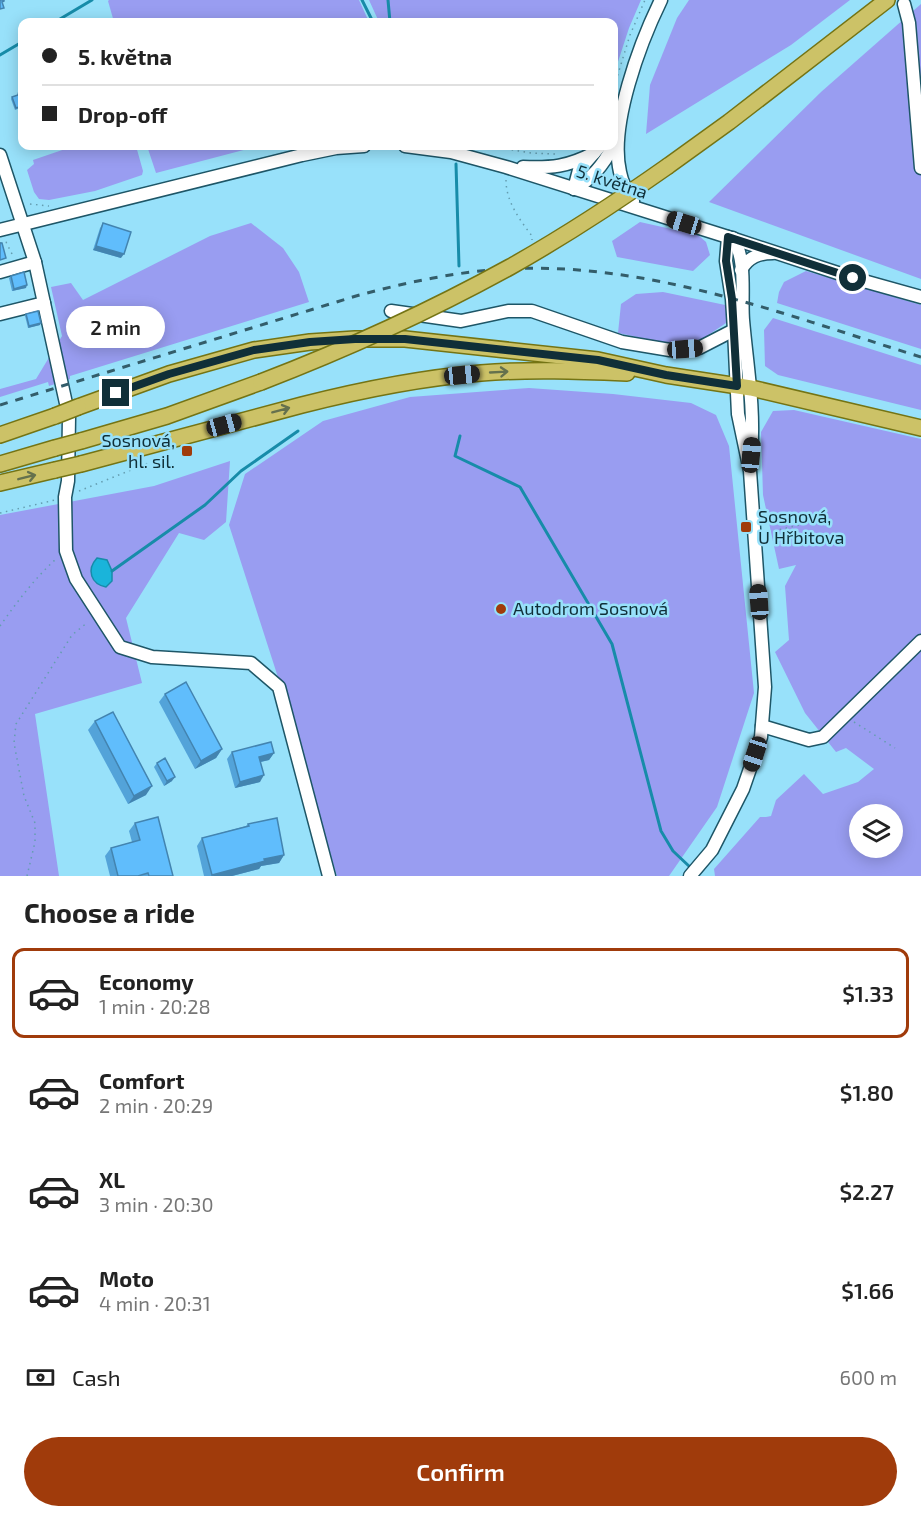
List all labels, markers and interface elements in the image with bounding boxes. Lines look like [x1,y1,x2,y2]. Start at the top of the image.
text: 5. května [78,43,172,69]
text: Drop-off [78,101,167,127]
street label: 5. května [574,159,651,203]
car [664,209,704,237]
route start [839,264,866,291]
callout: 2 min [66,306,166,348]
text: 2 min [90,315,141,339]
car [666,339,704,359]
car [443,364,481,386]
one-way arrow [488,366,508,377]
route end [102,379,129,406]
one-way arrow [271,404,290,415]
car [204,412,244,438]
place label: Sosnová, hl. sil. [102,429,175,472]
car [740,436,762,474]
marker: Sosnová, hl. sil. [180,444,194,458]
one-way arrow [18,470,37,482]
place label: Sosnová, U Hřbitova [758,505,844,548]
marker: Sosnová, U Hřbitova [739,520,753,534]
car [749,583,769,621]
place label: Autodrom Sosnová [513,597,668,619]
marker: Autodrom Sosnová [494,602,508,616]
car [741,734,769,774]
map controls [849,804,903,858]
button: layers [849,804,903,858]
text: Choose a ride [24,896,195,928]
icon: car [27,966,81,1020]
text: Economy [99,968,194,994]
text: $1.33 [842,980,894,1006]
text: 1 min · 20:28 [99,994,211,1018]
icon: car [27,1065,81,1119]
text: Comfort [99,1067,184,1093]
text: $1.80 [840,1079,894,1105]
text: 2 min · 20:29 [99,1093,213,1117]
icon: car [27,1164,81,1218]
text: XL [99,1166,125,1192]
text: $2.27 [839,1178,894,1204]
text: 3 min · 20:30 [99,1192,214,1216]
icon: car [27,1263,81,1317]
text: Moto [99,1265,154,1291]
text: $1.66 [841,1277,894,1303]
text: 4 min · 20:31 [99,1291,211,1315]
icon: cash [24,1361,57,1394]
text: Cash [72,1364,121,1390]
text: 600 m [839,1365,897,1389]
button: Confirm [24,1437,897,1506]

